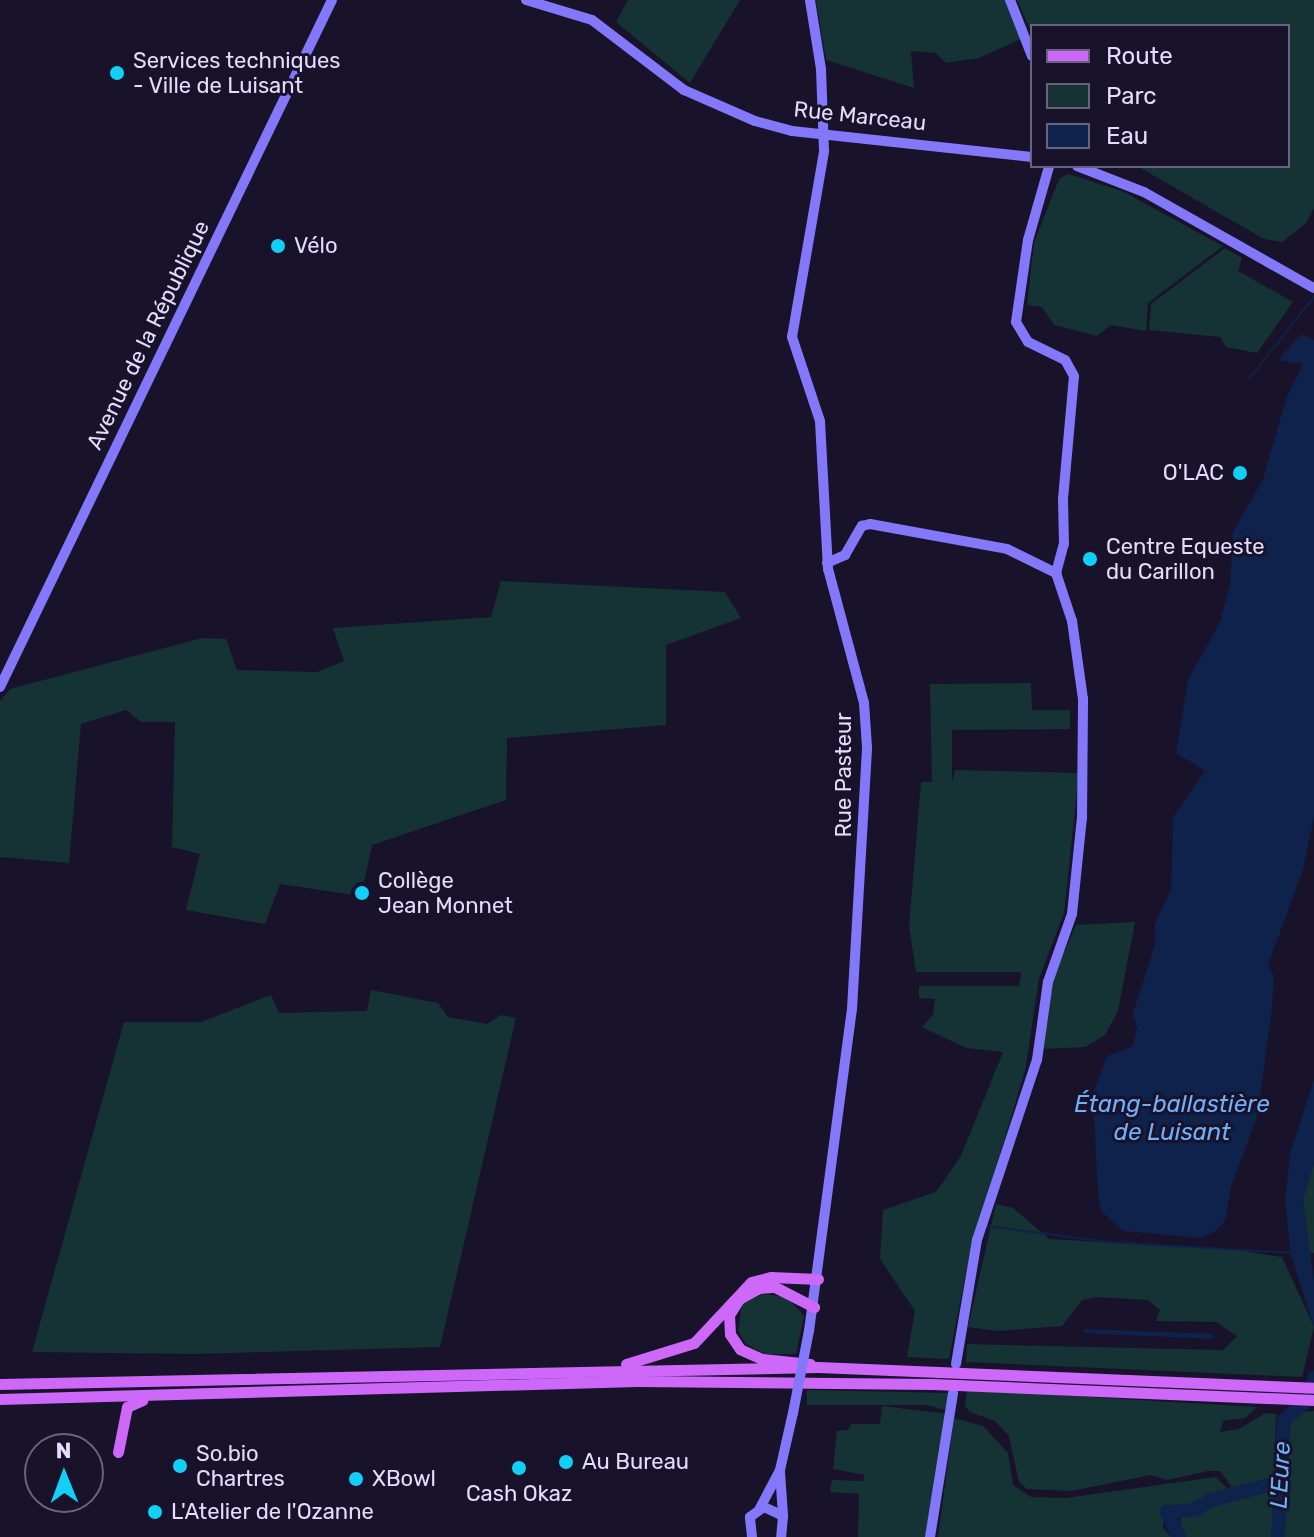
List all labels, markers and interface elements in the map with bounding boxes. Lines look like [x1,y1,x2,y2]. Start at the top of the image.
legend [1030,24,1290,168]
text: Route [1106,42,1173,70]
place label: Services techniques - Ville de Luisant [133,47,341,98]
marker: Services techniques - Ville de Luisant [108,64,126,82]
text: Parc [1106,82,1157,110]
street label: Rue Marceau [792,96,928,136]
text: Eau [1106,122,1148,150]
street label: Avenue de la République [81,216,215,454]
place label: Vélo [294,233,338,259]
marker: Vélo [269,237,287,255]
place label: O'LAC [1163,460,1224,486]
marker: O'LAC [1231,464,1249,482]
place label: Centre Equeste du Carillon [1106,533,1265,584]
marker: Centre Equeste du Carillon [1081,550,1099,568]
street label: Rue Pasteur [831,712,857,838]
place label: Collège Jean Monnet [378,867,513,918]
marker: Collège Jean Monnet [353,884,371,902]
water label: Étang-ballastière de Luisant [1074,1091,1270,1147]
north arrow [24,1433,104,1513]
text: N [55,1437,72,1464]
place label: So.bio Chartres [196,1440,285,1492]
water label: L'Eure [1265,1441,1297,1509]
place label: Au Bureau [582,1449,689,1475]
marker: Au Bureau [557,1453,575,1471]
marker: So.bio Chartres [171,1457,189,1475]
marker: Cash Okaz [510,1459,528,1477]
place label: XBowl [372,1466,436,1492]
marker: XBowl [347,1470,365,1488]
place label: Cash Okaz [466,1481,572,1507]
place label: L'Atelier de l'Ozanne [171,1499,374,1525]
marker: L'Atelier de l'Ozanne [146,1503,164,1521]

